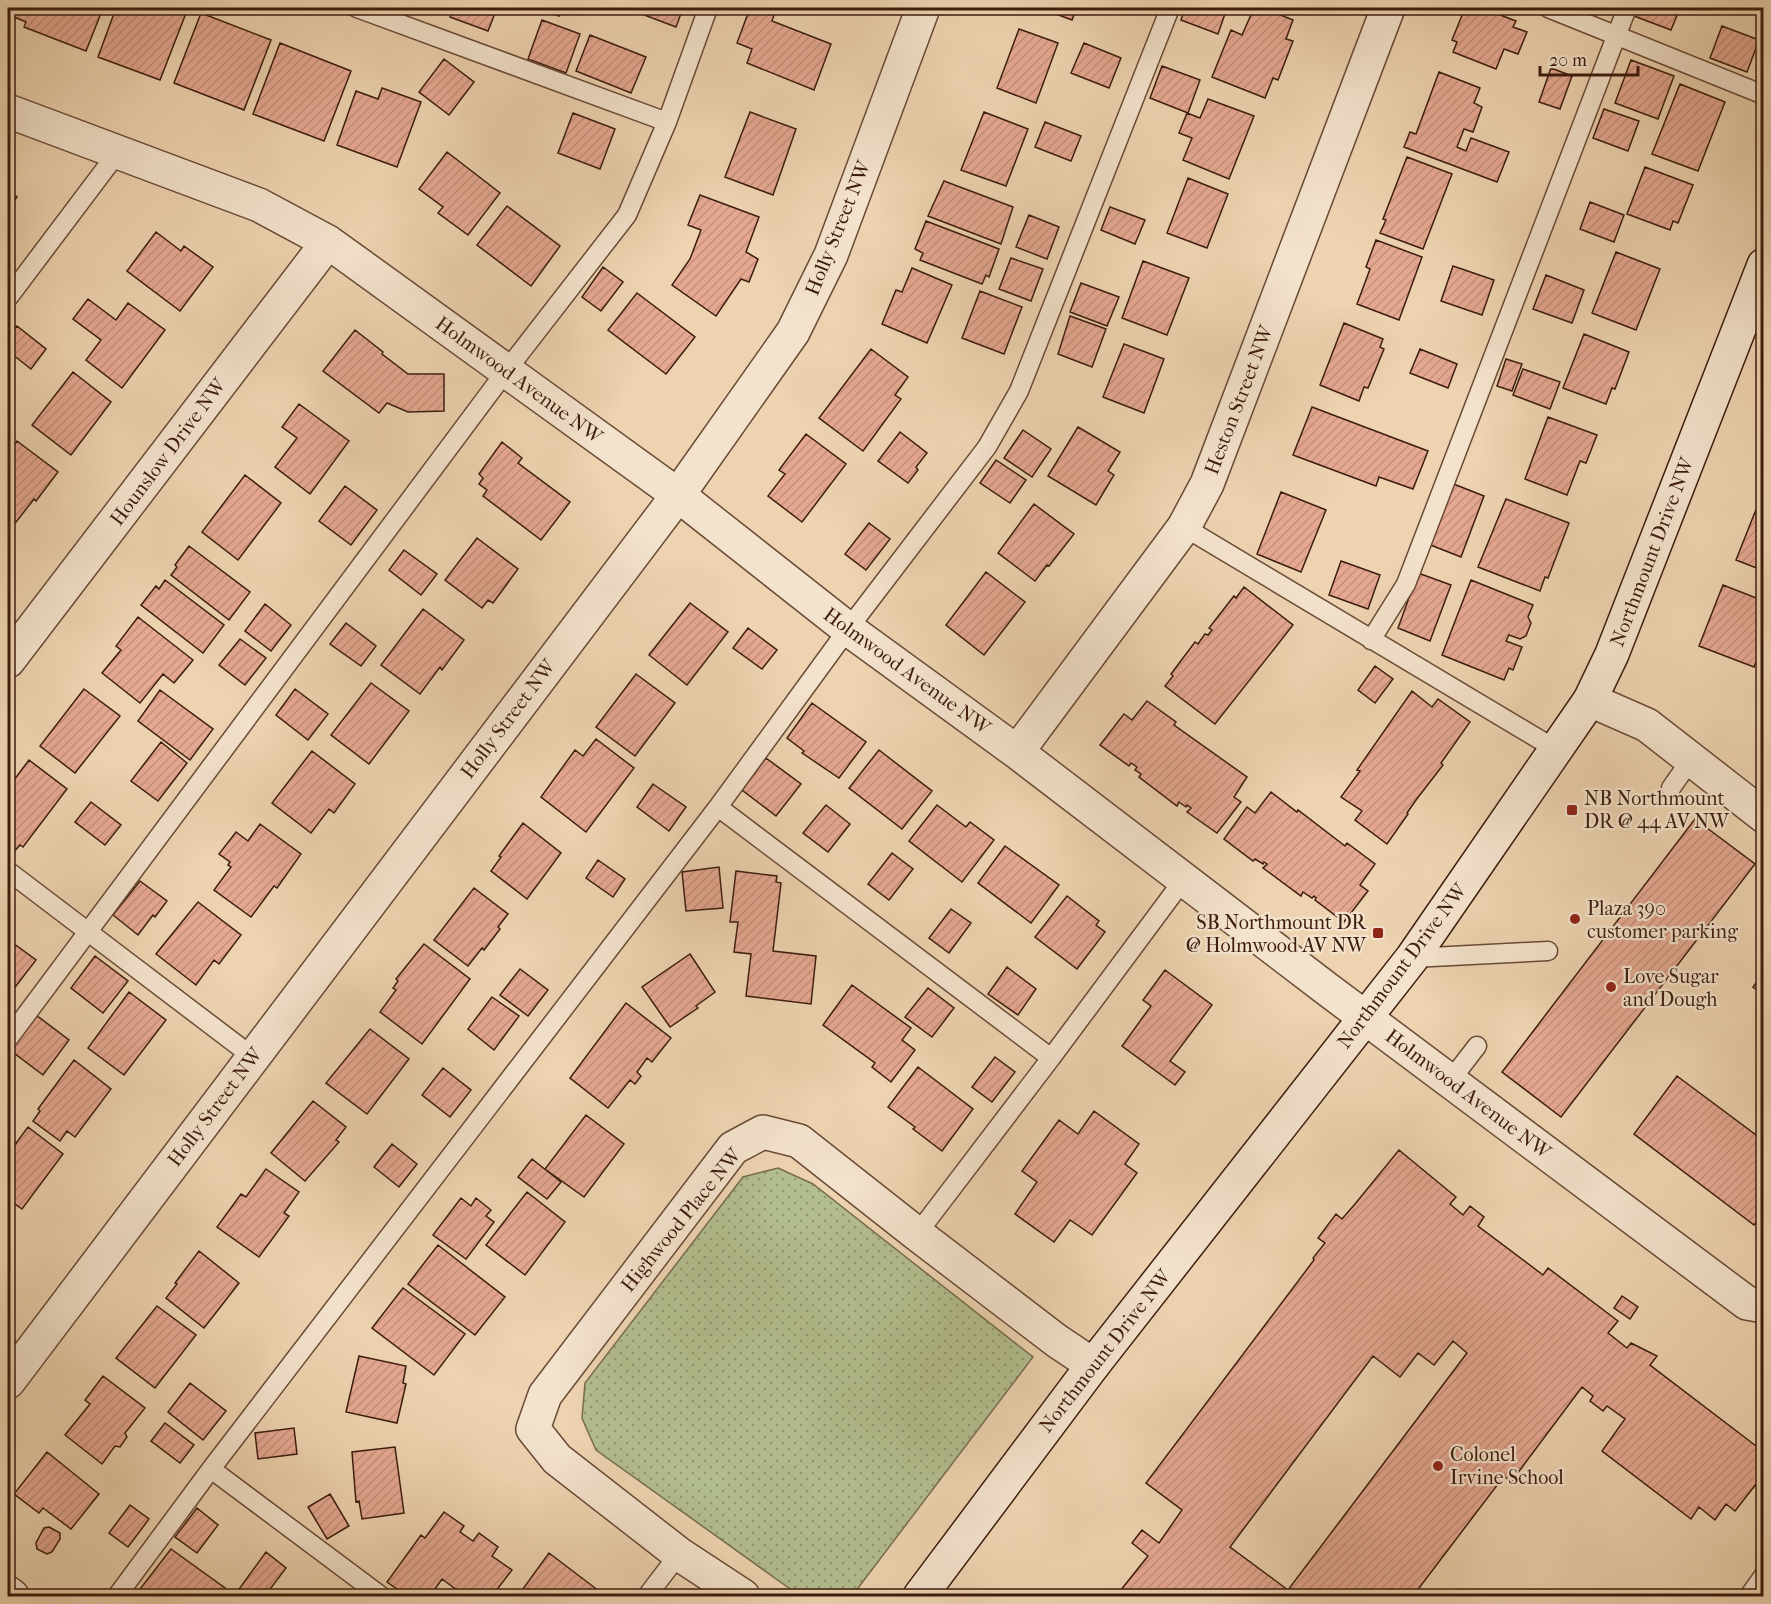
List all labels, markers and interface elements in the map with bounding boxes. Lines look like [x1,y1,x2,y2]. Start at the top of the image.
scale bar [1540,39,1638,77]
text: 20 m [1549,50,1587,71]
street label: Holly Street NW [801,156,876,299]
street label: Holmwood Avenue NW [431,312,608,449]
street label: Heston Street NW [1200,321,1279,478]
street label: Hounslow Drive NW [105,373,232,530]
street label: Northmount Drive NW [1605,453,1699,650]
street label: Holmwood Avenue NW [819,603,996,740]
street label: Holly Street NW [456,654,561,783]
place label: NB Northmount DR @ 44 AV NW [1584,787,1730,833]
marker: NB Northmount DR @ 44 AV NW [1565,803,1579,817]
street label: Northmount Drive NW [1332,878,1472,1053]
place label: Plaza 390 customer parking [1587,897,1738,943]
place label: SB Northmount DR @ Holmwood AV NW [1186,911,1368,957]
marker: Plaza 390 customer parking [1568,912,1582,926]
marker: SB Northmount DR @ Holmwood AV NW [1371,926,1385,940]
place label: Love Sugar and Dough [1623,965,1719,1011]
marker: Love Sugar and Dough [1604,980,1618,994]
street label: Holmwood Avenue NW [1381,1024,1556,1164]
street label: Holly Street NW [163,1042,268,1171]
street label: Highwood Place NW [616,1143,747,1296]
street label: Northmount Drive NW [1034,1264,1177,1437]
place label: Colonel Irvine School [1450,1443,1564,1489]
marker: Colonel Irvine School [1431,1459,1445,1473]

